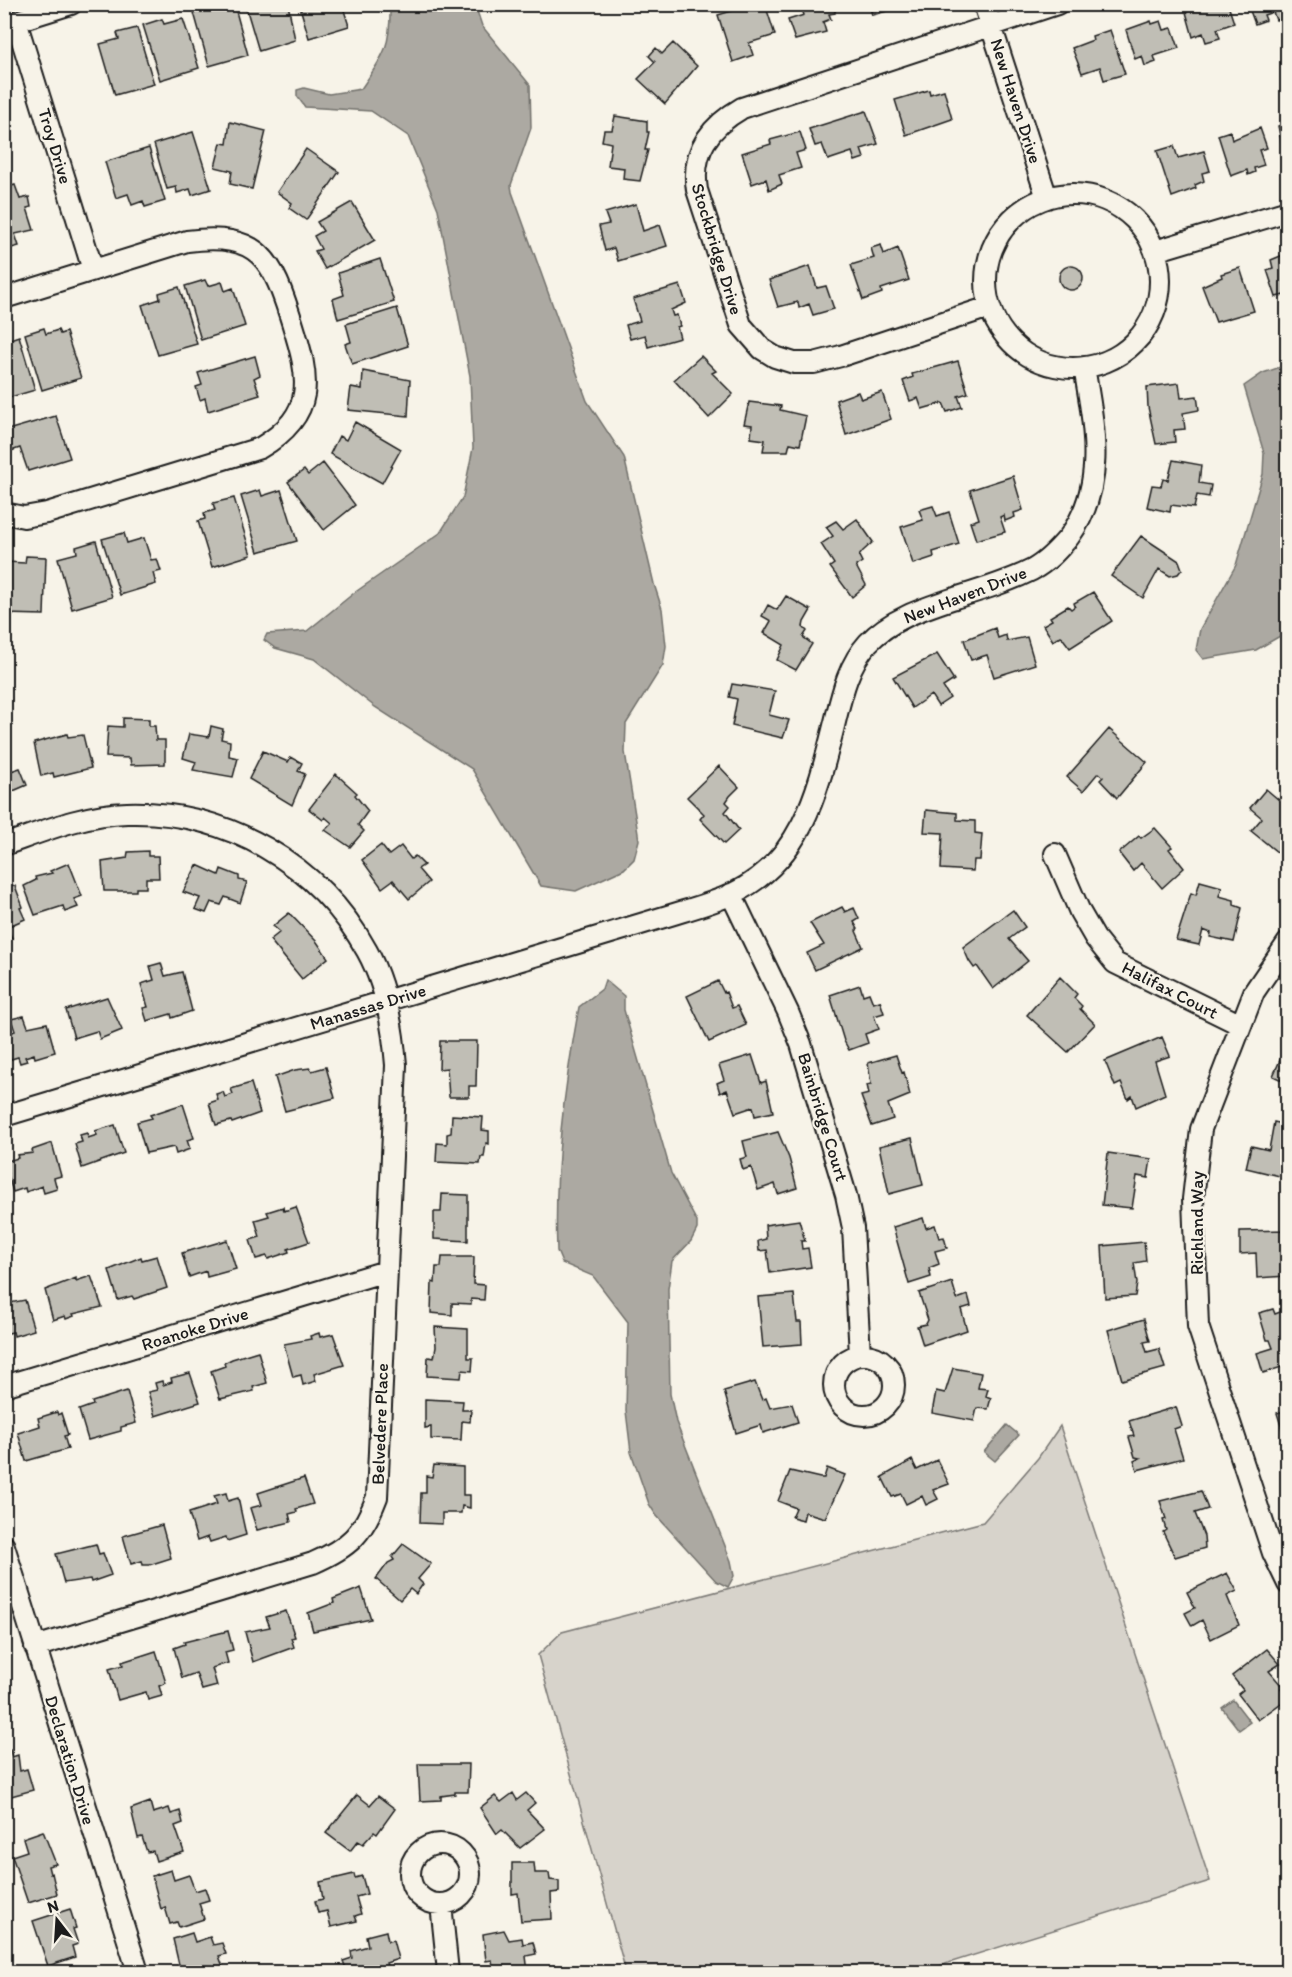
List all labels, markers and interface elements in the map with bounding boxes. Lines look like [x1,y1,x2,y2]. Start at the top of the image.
street label: New Haven Drive [985,36,1047,166]
street label: Troy Drive [33,106,77,186]
street label: Stockbridge Drive [687,181,747,317]
street label: New Haven Drive [900,561,1030,629]
street label: Halifax Court [1118,956,1222,1024]
street label: Manassas Drive [307,979,429,1035]
street label: Bainbridge Court [793,1050,853,1184]
street label: Richland Way [1186,1170,1208,1275]
street label: Roanoke Drive [139,1302,251,1356]
street label: Belvedere Place [367,1363,393,1485]
street label: Declaration Drive [40,1693,100,1827]
north arrow [27,1890,87,1950]
text: N [45,1895,61,1917]

